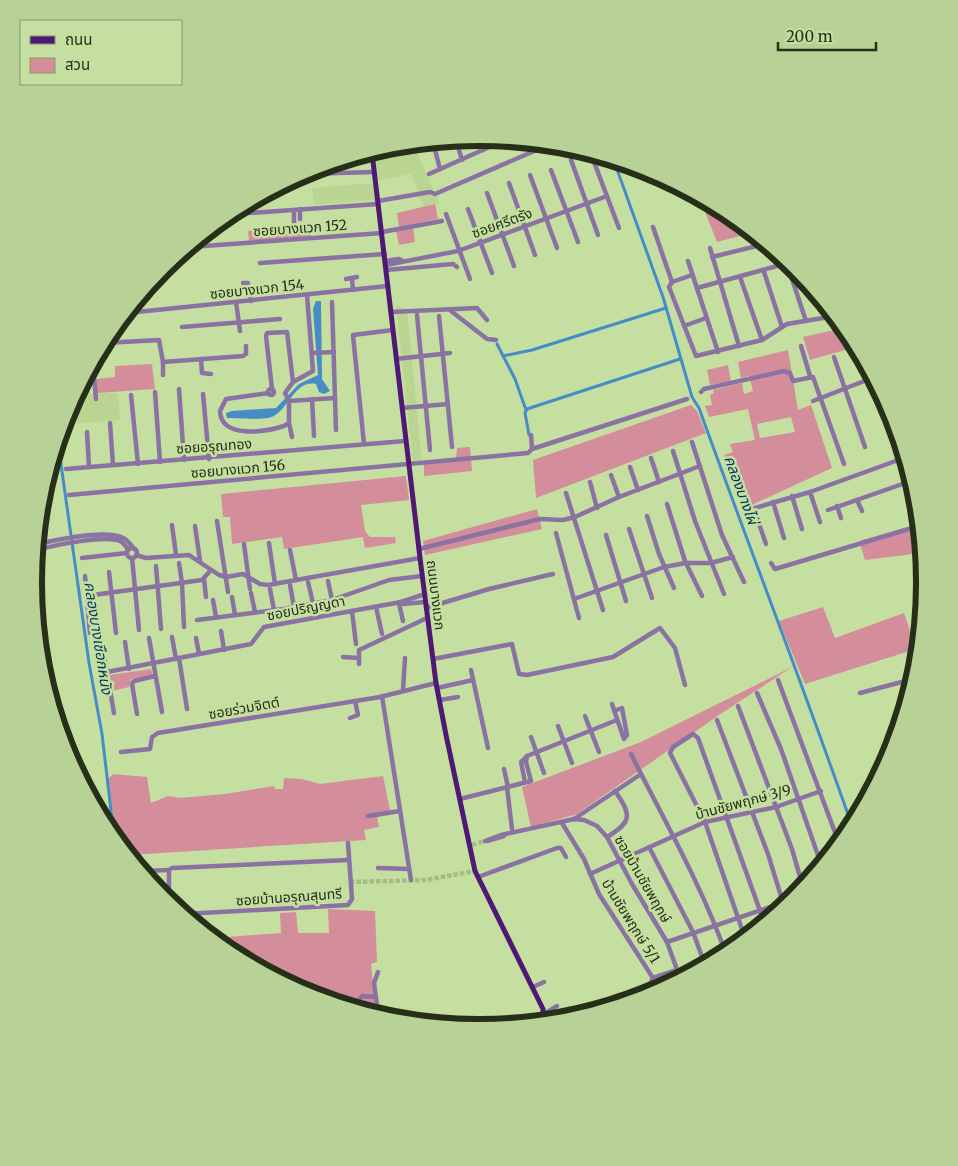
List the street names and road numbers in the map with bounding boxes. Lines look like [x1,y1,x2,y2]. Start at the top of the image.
street label: ซอยศรีตรัง [469,204,535,242]
street label: ซอยบางแวก 152 [252,216,348,240]
street label: ซอยบางแวก 154 [209,275,305,303]
street label: ซอยอรุณทอง [176,434,252,458]
street label: ซอยบางแวก 156 [190,456,286,482]
street label: ถนนบางแวก [423,559,449,631]
street label: ซอยปริญญดา [265,592,347,624]
street label: ซอยร่วมจิตต์ [207,693,281,723]
street label: บ้านชัยพฤกษ์ 3/9 [693,781,793,823]
street label: ซอยบ้านชัยพฤกษ์ [611,832,675,926]
street label: บ้านชัยพฤกษ์ 5/1 [598,875,664,967]
street label: ซอยบ้านอรุณสุนทรี [235,884,343,910]

